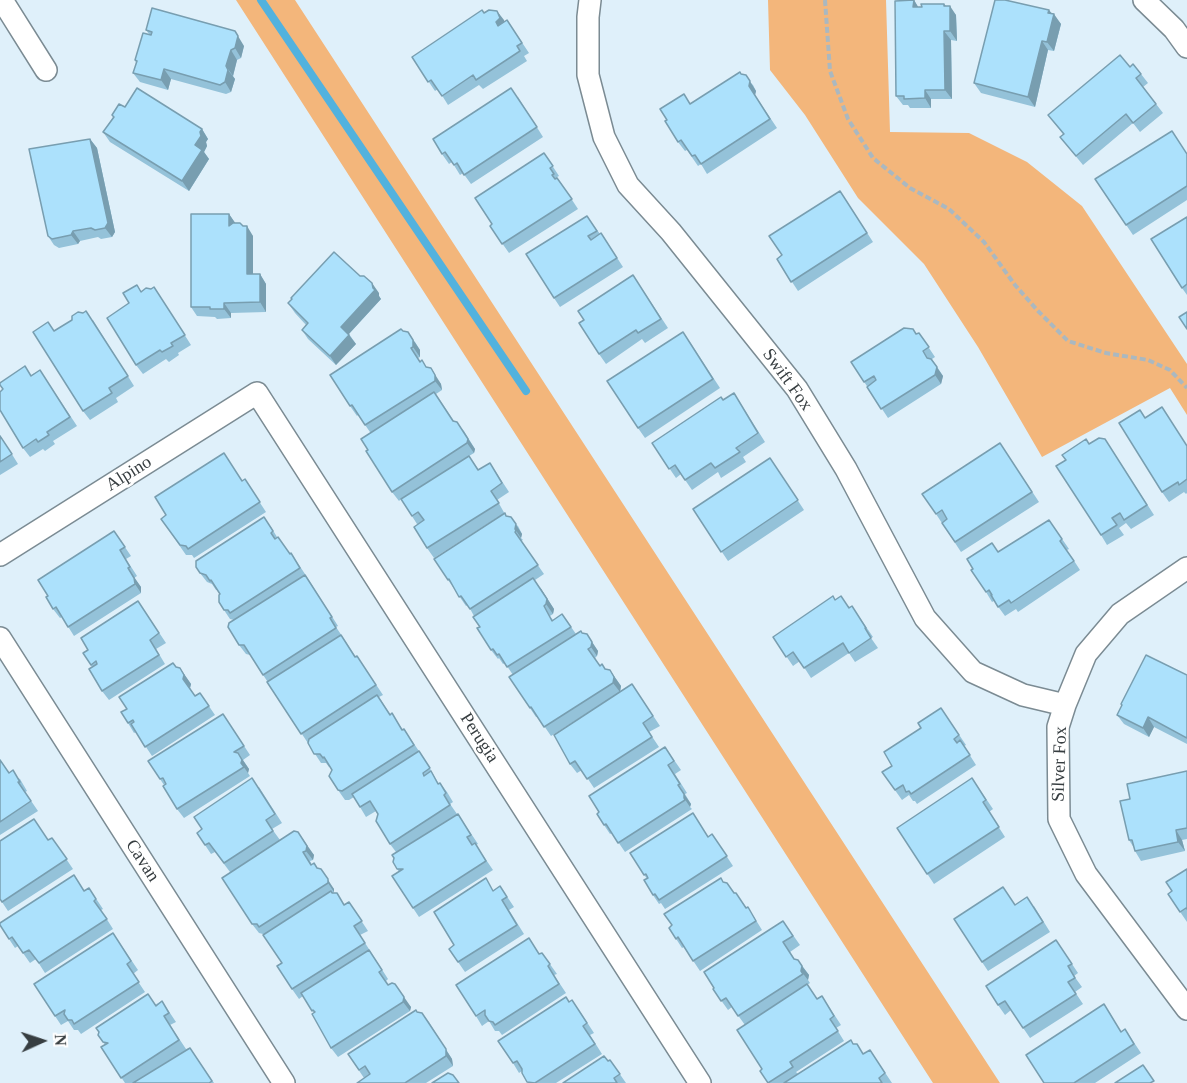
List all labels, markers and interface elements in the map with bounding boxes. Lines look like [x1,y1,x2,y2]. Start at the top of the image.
street label: Swift Fox [757,345,817,415]
street label: Alpino [102,452,156,496]
street label: Perugia [455,709,503,767]
street label: Silver Fox [1048,726,1072,802]
street label: Cavan [120,836,164,886]
north arrow [12,1011,72,1071]
text: N [52,1034,69,1046]

